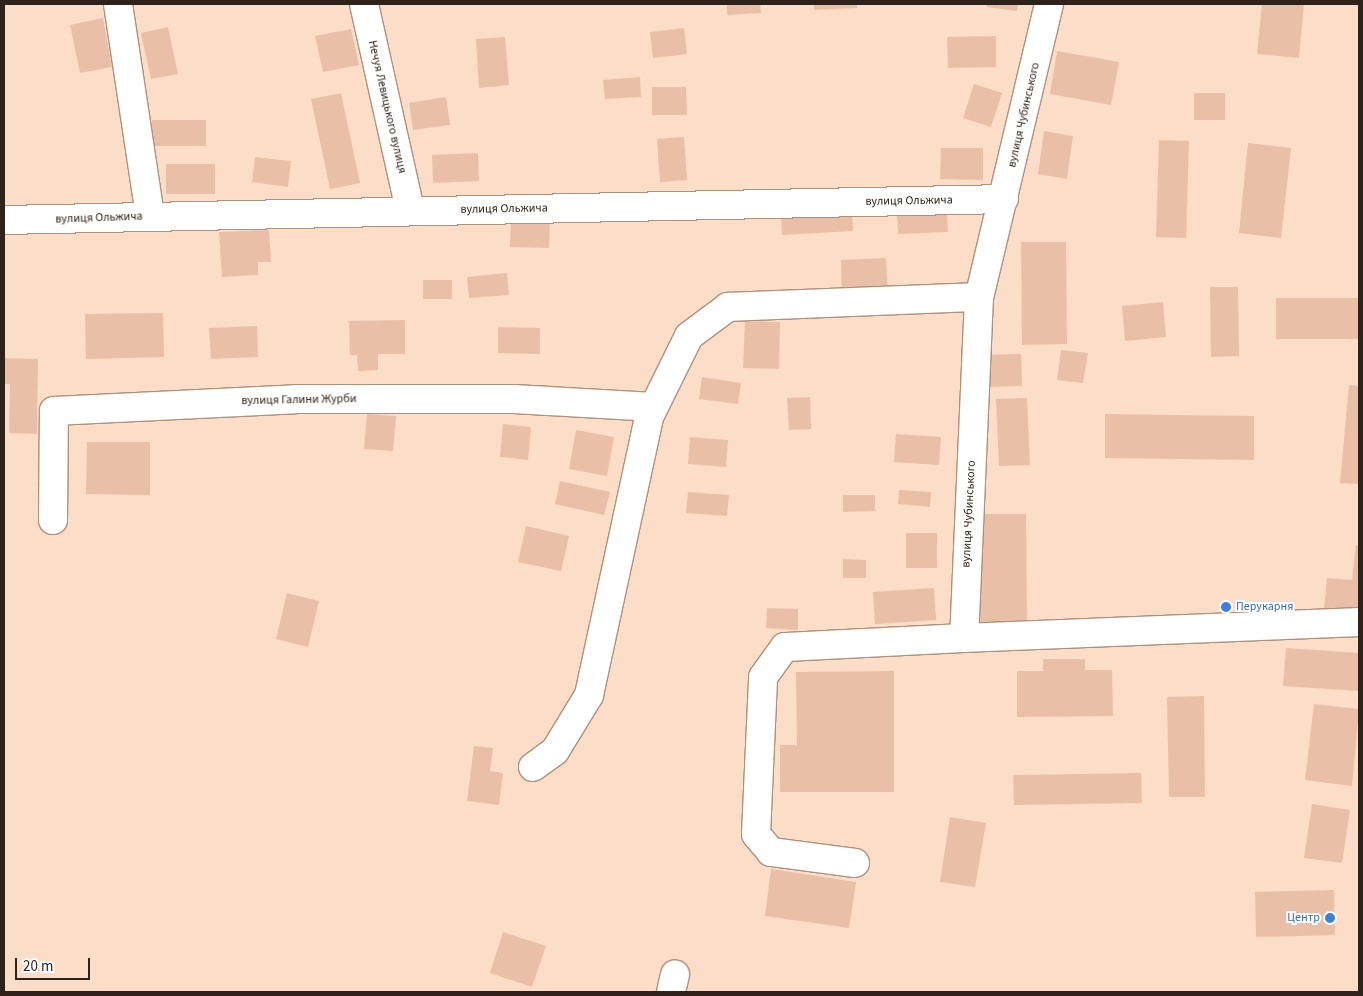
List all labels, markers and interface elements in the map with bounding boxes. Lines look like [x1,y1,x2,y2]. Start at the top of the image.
street label: Нечуя Левицького вулиця [365,39,409,175]
street label: вулиця Чубинського [1005,61,1043,169]
street label: вулиця Ольжича [865,193,953,209]
street label: вулиця Ольжича [460,201,548,217]
street label: вулиця Ольжича [55,209,143,227]
street label: вулиця Галини Журби [241,392,357,408]
street label: вулиця Чубинського [959,460,979,568]
place label: Перукарня [1236,600,1293,614]
marker: Перукарня [1220,601,1232,613]
place label: Центр [1287,911,1320,925]
marker: Центр [1324,912,1336,924]
scale bar [18,948,92,980]
text: 20 m [23,956,53,977]

